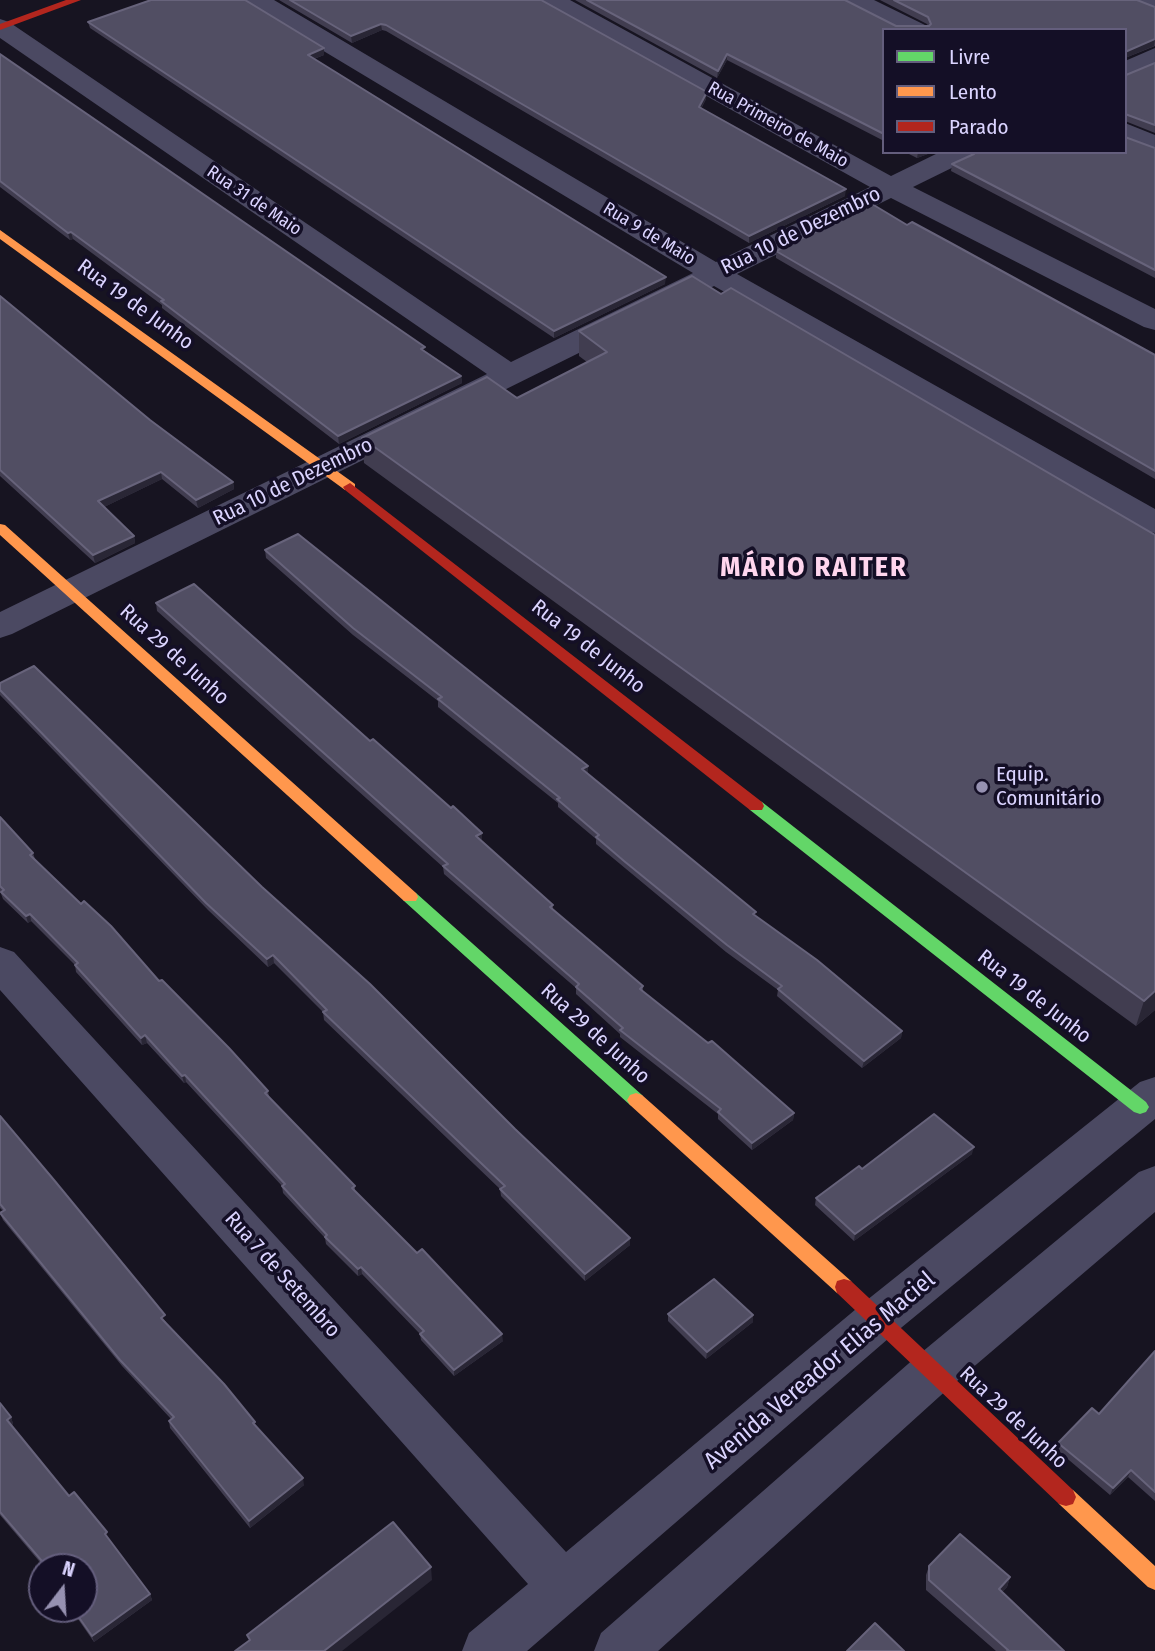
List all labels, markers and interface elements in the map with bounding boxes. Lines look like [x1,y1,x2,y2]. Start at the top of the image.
legend [882,28,1127,154]
text: Livre [949,44,990,70]
street label: Rua Primeiro de Maio [704,77,852,173]
text: Lento [949,79,997,105]
text: Parado [949,114,1008,140]
street label: Rua 31 de Maio [203,161,305,241]
street label: Rua 10 de Dezembro [717,181,885,281]
street label: Rua 9 de Maio [599,198,699,270]
street label: Rua 19 de Junho [72,254,198,356]
street label: Rua 10 de Dezembro [209,432,377,532]
district label: MÁRIO RAITER [722,551,906,585]
street label: Rua 19 de Junho [526,595,650,699]
street label: Rua 29 de Junho [114,599,234,711]
place label: Equip. Comunitário [996,762,1101,812]
marker: Equip. Comunitário [974,779,990,795]
street label: Rua 19 de Junho [972,945,1096,1049]
street label: Rua 29 de Junho [535,978,655,1090]
street label: Rua 7 de Setembro [219,1207,345,1343]
street label: Avenida Vereador Elias Maciel [699,1266,941,1476]
street label: Rua 29 de Junho [954,1362,1072,1474]
north arrow [28,1553,98,1623]
text: N [60,1557,78,1582]

